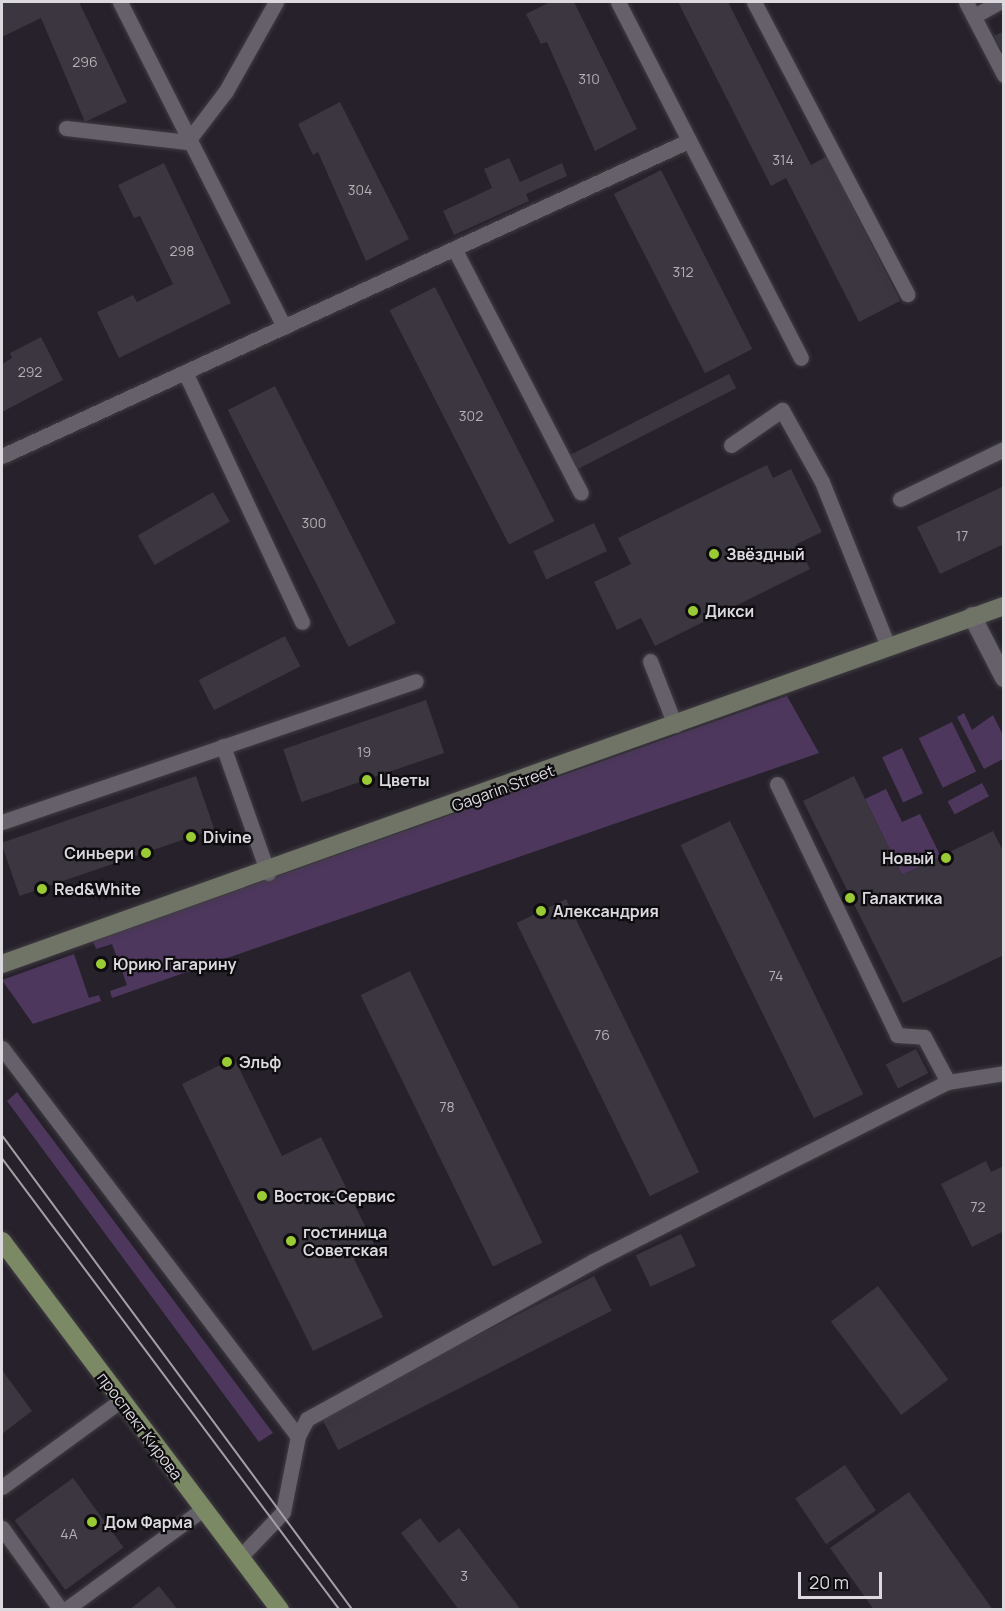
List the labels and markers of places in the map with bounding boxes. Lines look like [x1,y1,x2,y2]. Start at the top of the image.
place label: Звёздный [726,544,805,564]
marker: Звёздный [707,547,721,561]
place label: Дикси [705,601,754,621]
marker: Дикси [686,604,700,618]
place label: Цветы [379,770,430,790]
marker: Цветы [360,773,374,787]
place label: Divine [203,827,252,847]
marker: Divine [184,830,198,844]
place label: Синьери [64,843,134,863]
marker: Синьери [139,846,153,860]
place label: Новый [882,848,934,868]
marker: Новый [939,851,953,865]
place label: Red&White [54,879,141,899]
marker: Red&White [35,882,49,896]
place label: Галактика [862,888,942,908]
marker: Галактика [843,891,857,905]
place label: Александрия [553,901,659,921]
marker: Александрия [534,904,548,918]
place label: Юрию Гагарину [113,954,237,974]
marker: Юрию Гагарину [94,957,108,971]
place label: Эльф [239,1052,281,1072]
marker: Эльф [220,1055,234,1069]
place label: Восток-Сервис [274,1186,395,1206]
marker: Восток-Сервис [255,1189,269,1203]
place label: гостиница Советская [303,1222,388,1260]
marker: гостиница Советская [284,1234,298,1248]
place label: Дом Фарма [104,1512,192,1532]
marker: Дом Фарма [85,1515,99,1529]

